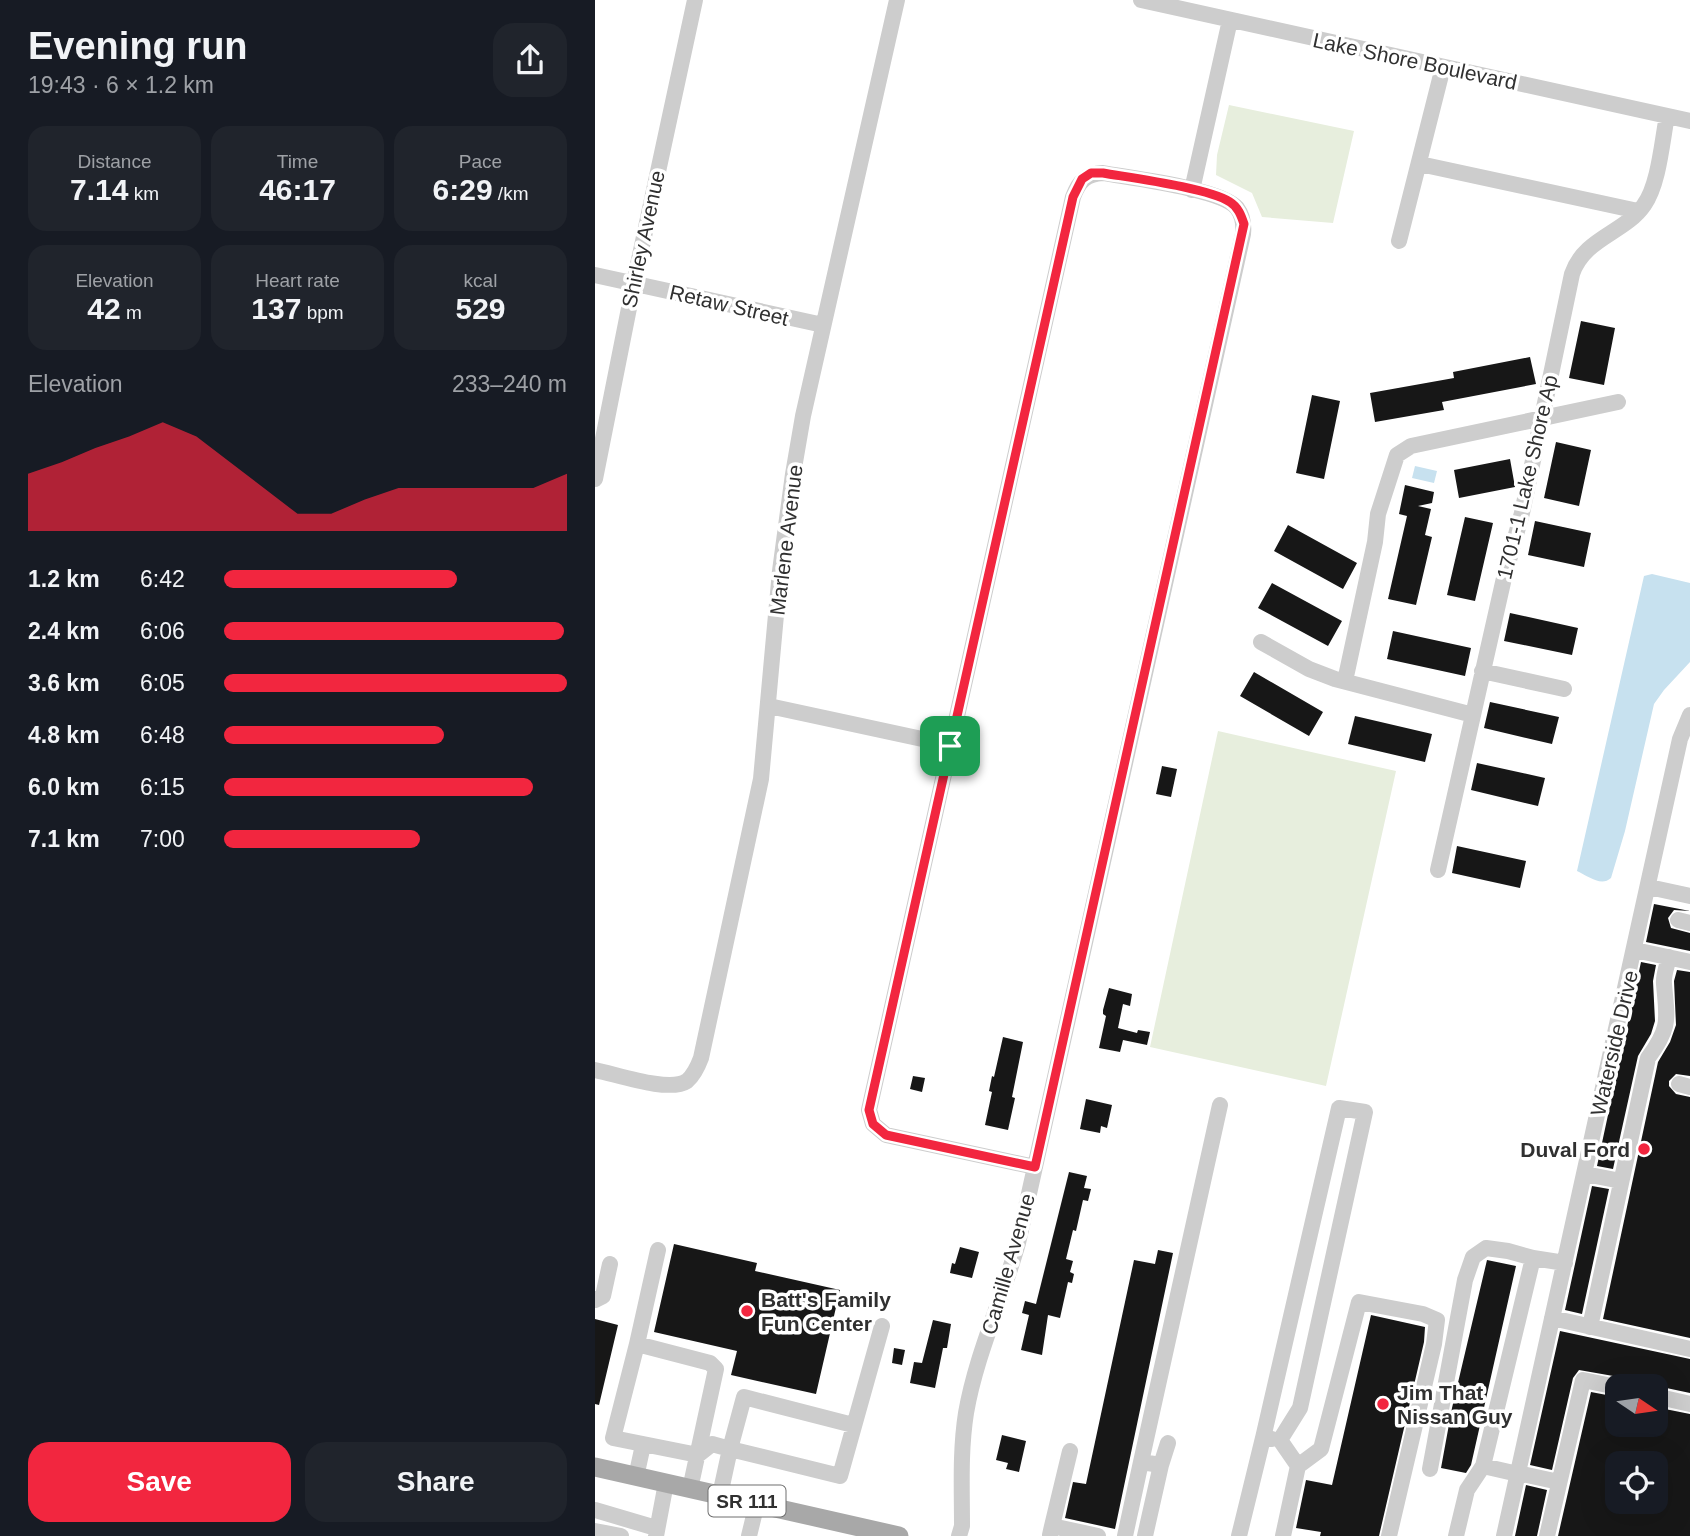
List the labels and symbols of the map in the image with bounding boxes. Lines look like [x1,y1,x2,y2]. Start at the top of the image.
street label: Lake Shore Boulevard [1311,28,1519,94]
street label: Shirley Avenue [617,168,669,310]
street label: Retaw Street [667,280,791,330]
street label: 1701-1 Lake Shore Ap [1492,373,1562,581]
street label: Marlene Avenue [765,463,807,617]
pin [920,716,980,776]
street label: Waterside Drive [1586,968,1642,1118]
place label: Duval Ford [1520,1138,1630,1161]
marker: Duval Ford [1636,1141,1652,1157]
street label: Camille Avenue [977,1191,1039,1337]
place label: Batt's Family Fun Center [761,1288,891,1335]
marker: Batt's Family Fun Center [739,1303,755,1319]
north arrow [1605,1374,1668,1437]
place label: Jim That Nissan Guy [1397,1381,1513,1428]
marker: Jim That Nissan Guy [1375,1396,1391,1412]
road number: SR 111 [709,1485,785,1516]

